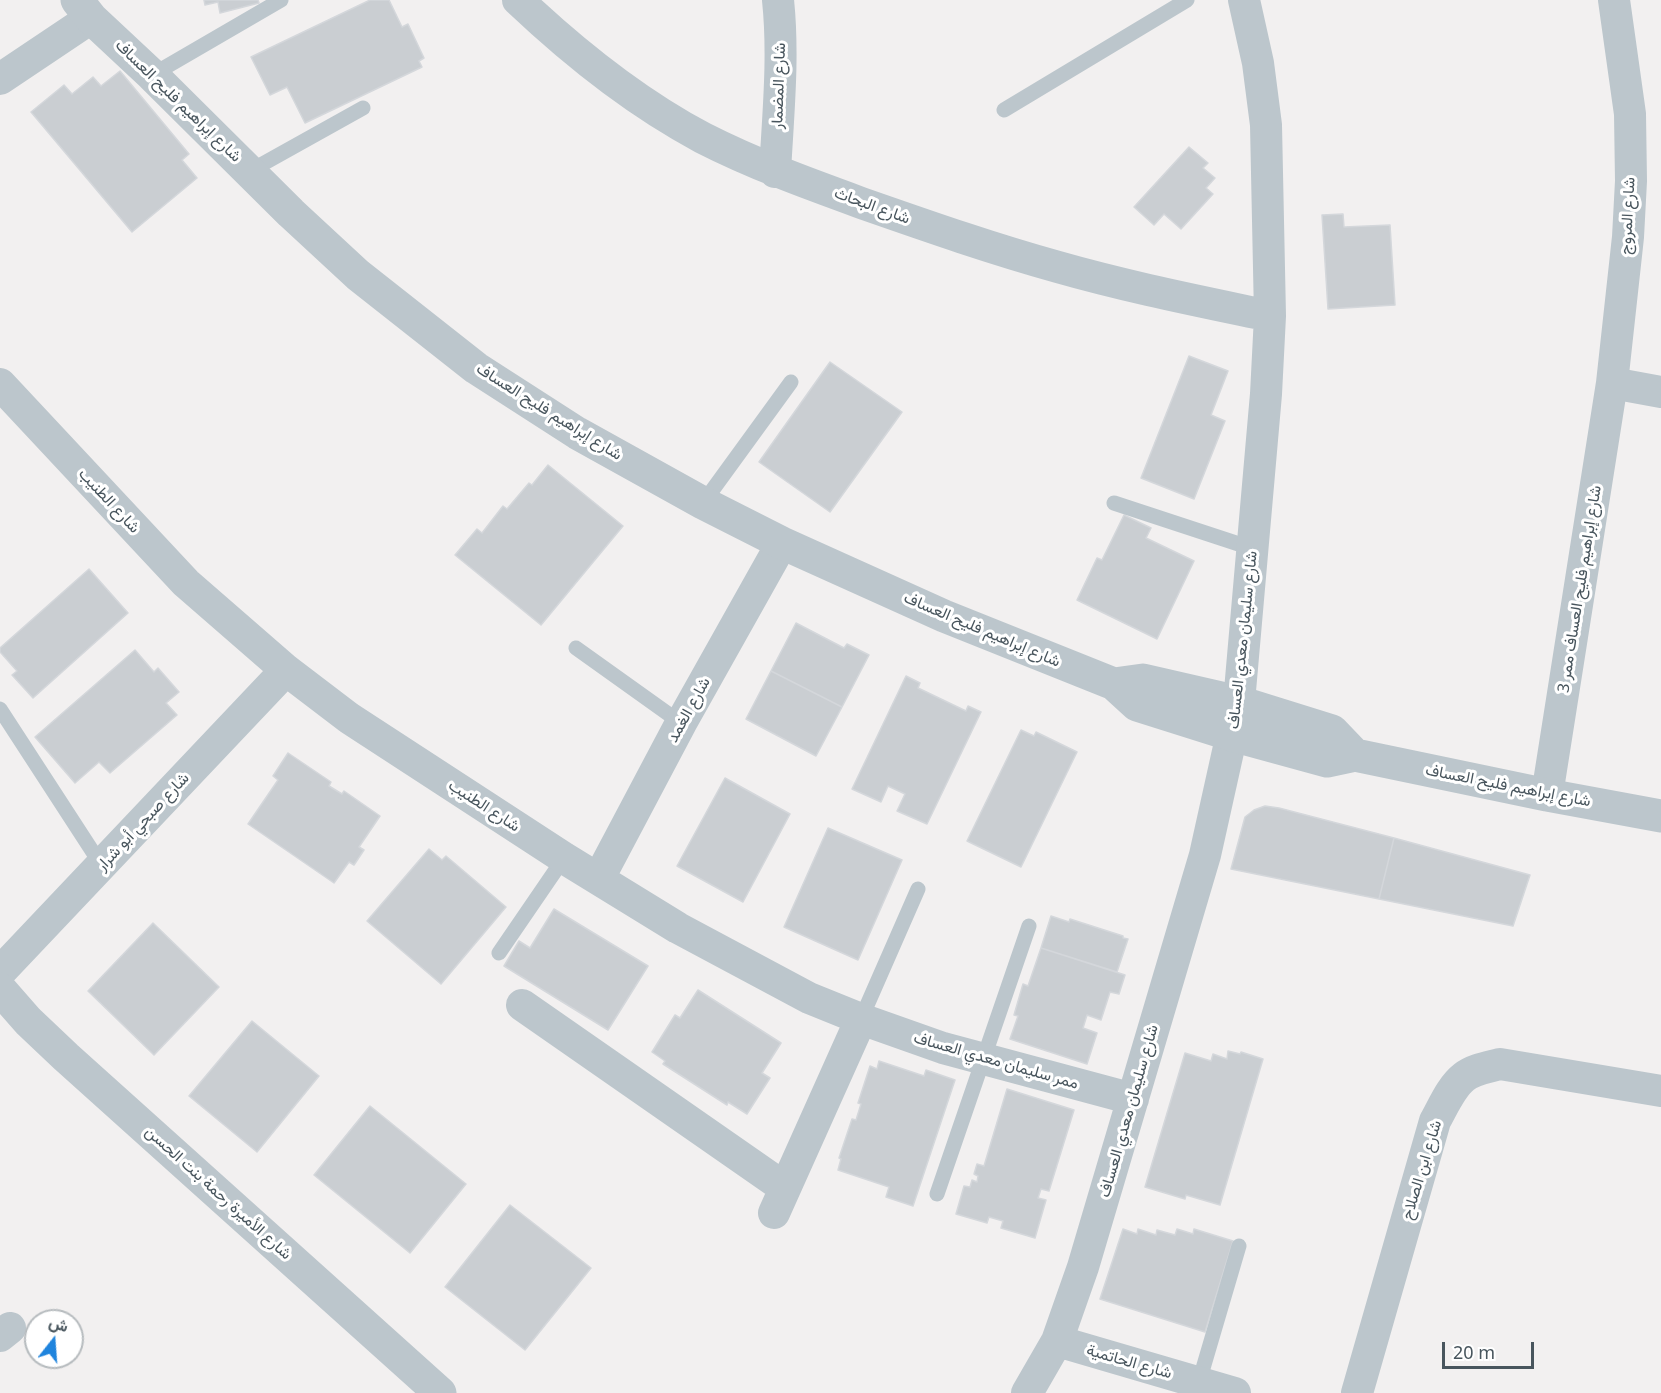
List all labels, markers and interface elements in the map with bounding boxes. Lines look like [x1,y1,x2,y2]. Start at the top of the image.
street label: شارع إبراهيم فليح العساف [111,36,245,166]
street label: شارع المضمار [768,42,790,130]
street label: شارع المروج [1616,177,1640,255]
street label: شارع البحاث [831,183,913,229]
street label: شارع إبراهيم فليح العساف [473,359,625,465]
street label: شارع الطنيب [74,465,144,537]
street label: شارع إبراهيم فليح العساف ممر 3 [1554,484,1606,694]
street label: شارع سليمان معدي العساف [1224,550,1262,730]
street label: شارع إبراهيم فليح العساف [901,588,1063,672]
street label: شارع الغمد [663,674,715,746]
street label: شارع إبراهيم فليح العساف [1424,761,1592,811]
street label: شارع صبحي أبو شرار [93,769,193,875]
street label: شارع الطنيب [445,776,523,836]
street label: شارع سليمان معدي العساف [1095,1022,1163,1200]
street label: ممر سليمان معدي العساف [911,1028,1081,1094]
street label: شارع ابن الصلاح [1398,1118,1446,1222]
street label: شارع الأميرة رحمة بنت الحسن [141,1122,295,1264]
north arrow [24,1309,84,1369]
text: ش [46,1310,71,1337]
scale bar [1445,1330,1536,1368]
text: 20 m [1453,1340,1495,1364]
street label: شارع الحاتمية [1084,1341,1174,1383]

